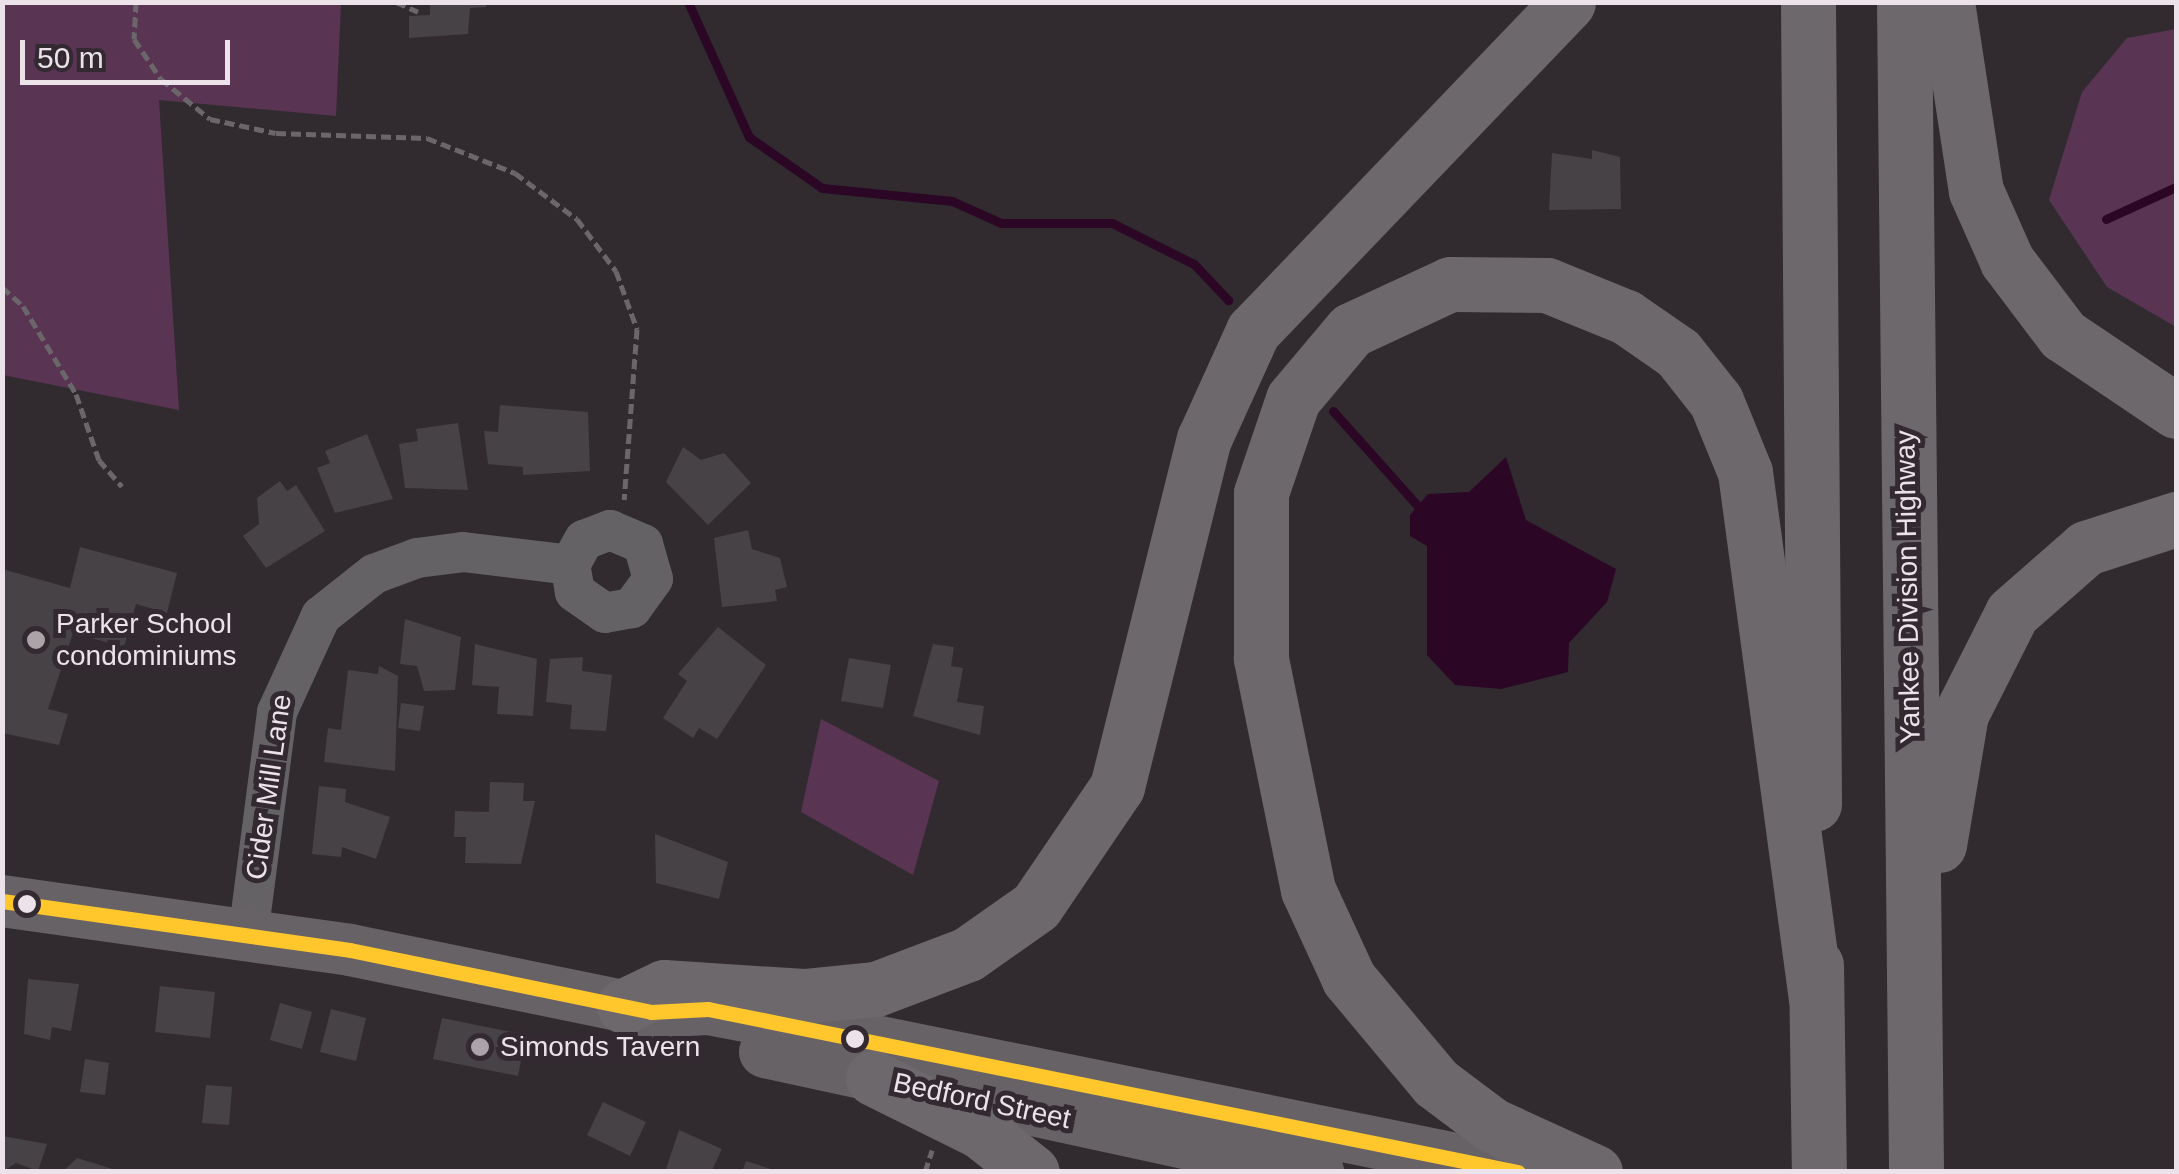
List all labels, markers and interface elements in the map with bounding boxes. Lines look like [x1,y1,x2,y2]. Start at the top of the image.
scale bar [25,20,235,82]
text: 50 m [37,41,104,74]
street label: Yankee Division Highway [1888,430,1928,744]
place label: Parker School condominiums [56,607,237,673]
marker: Parker School condominiums [25,629,47,651]
street label: Cider Mill Lane [239,692,299,882]
unlabelled marker [17,894,37,914]
unlabelled marker [845,1029,865,1049]
place label: Simonds Tavern [500,1030,701,1064]
marker: Simonds Tavern [469,1036,491,1058]
street label: Bedford Street [890,1066,1074,1136]

